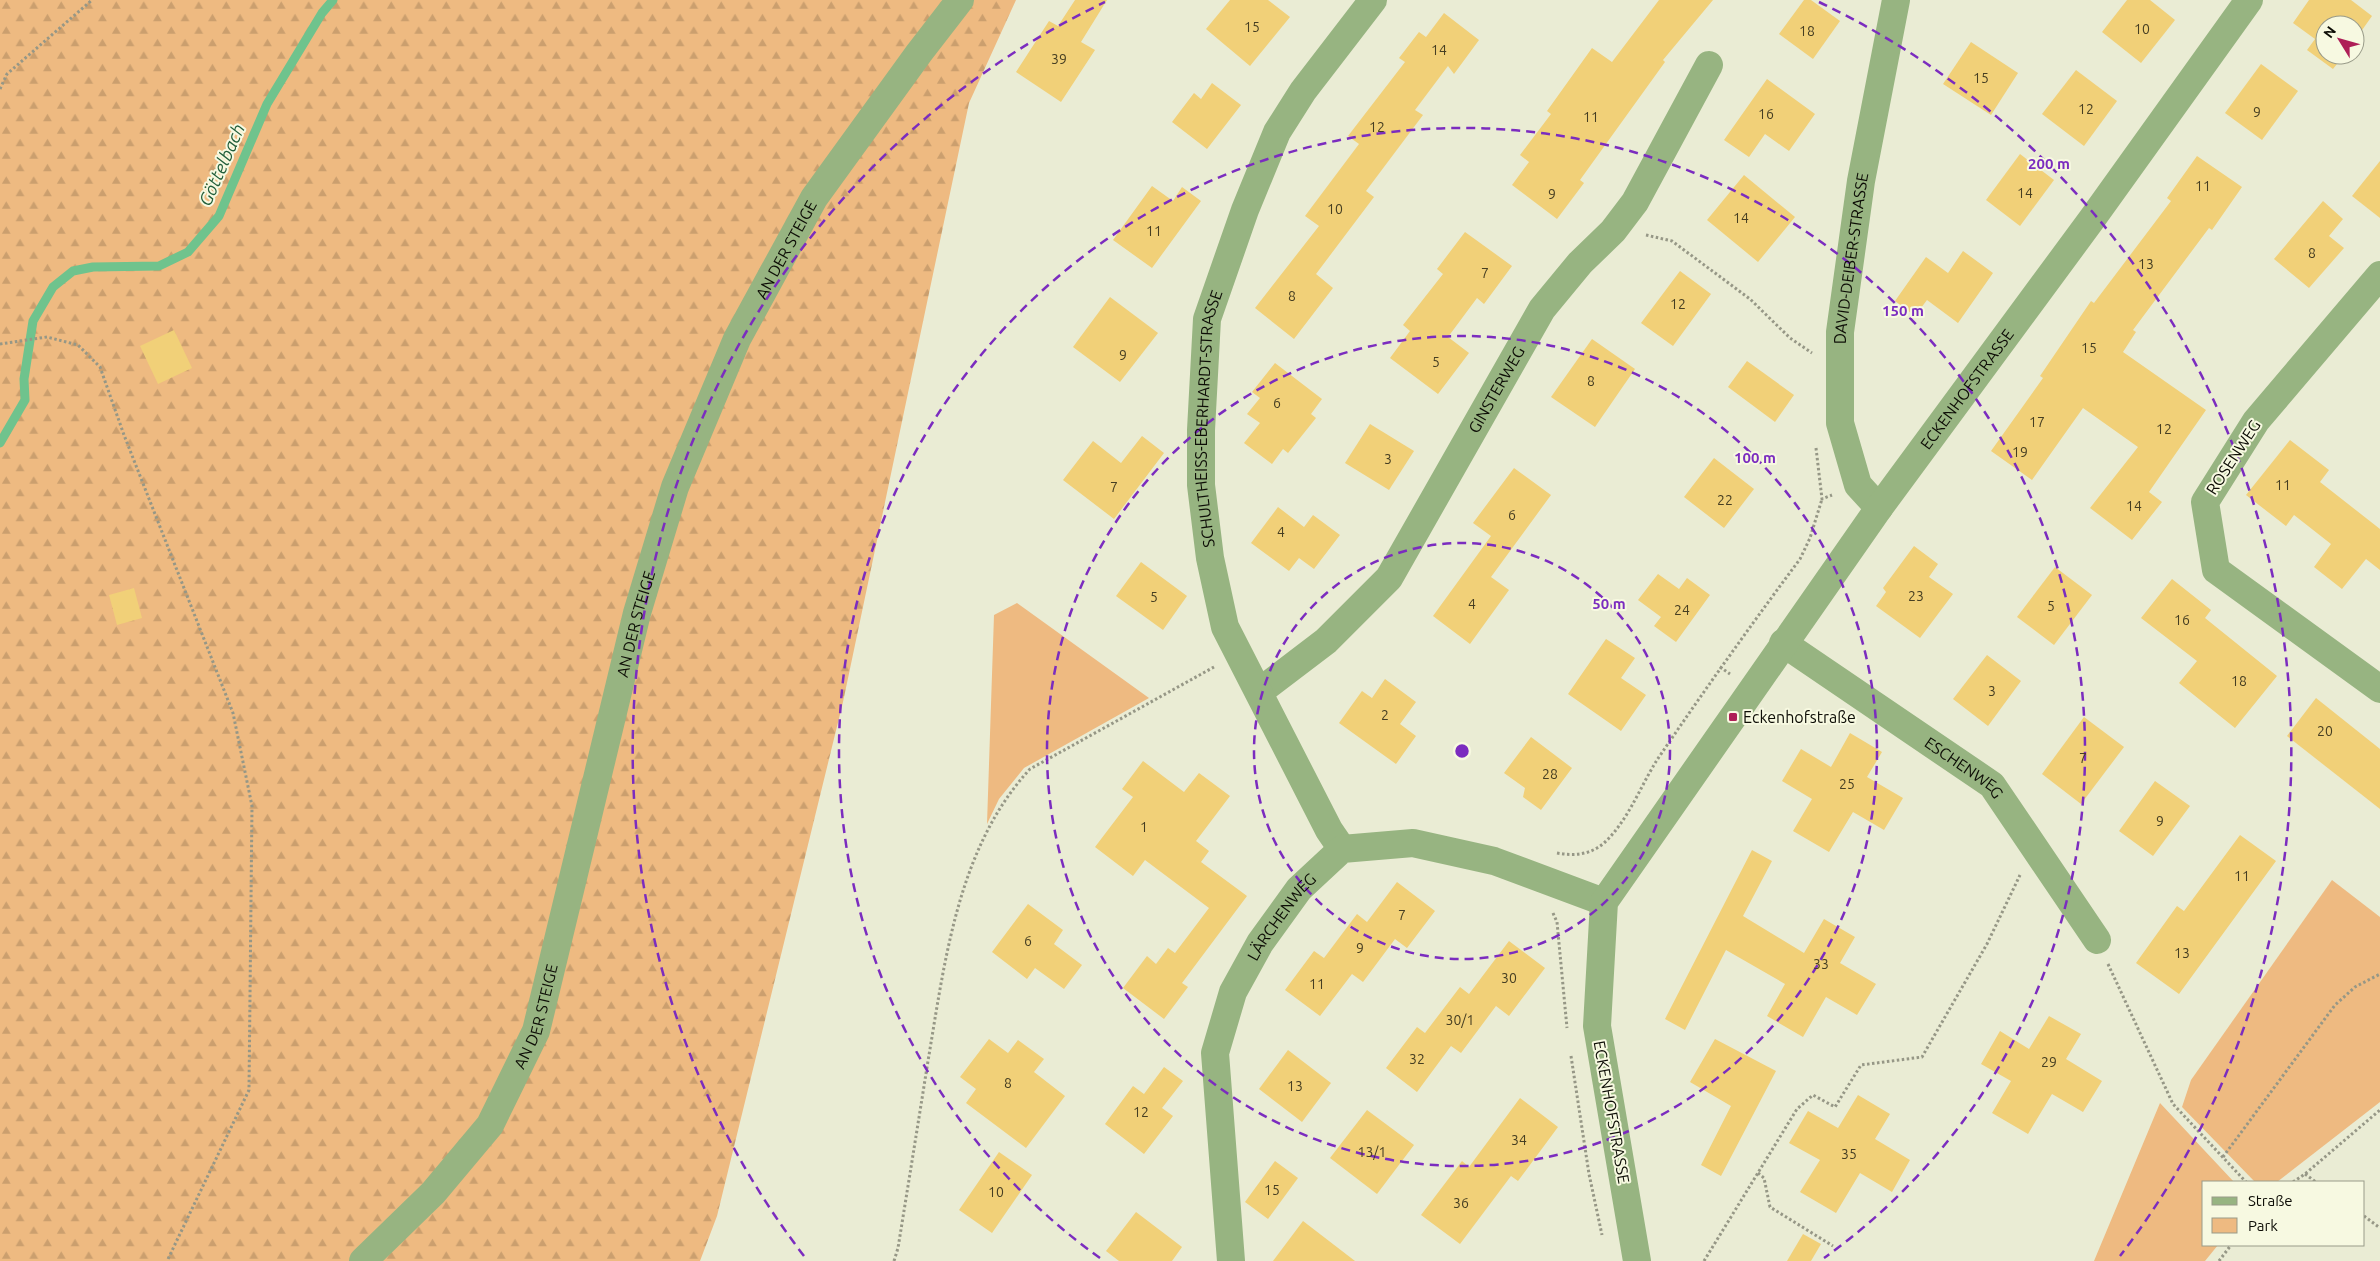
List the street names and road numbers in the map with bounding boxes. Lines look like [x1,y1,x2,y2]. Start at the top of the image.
street label: DAVID-DEIBER-STRASSE [1831,171,1871,344]
street label: AN DER STEIGE [752,197,820,302]
street label: SCHULTHEISS-EBERHARDT-STRASSE [1192,288,1225,548]
street label: ECKENHOFSTRASSE [1917,325,2017,453]
street label: GINSTERWEG [1464,343,1528,436]
street label: ROSENWEG [2202,416,2264,498]
street label: AN DER STEIGE [613,569,658,679]
street label: ESCHENWEG [1921,733,2007,801]
street label: LÄRCHENWEG [1243,869,1319,963]
street label: AN DER STEIGE [510,962,561,1071]
street label: ECKENHOFSTRASSE [1591,1039,1633,1185]

